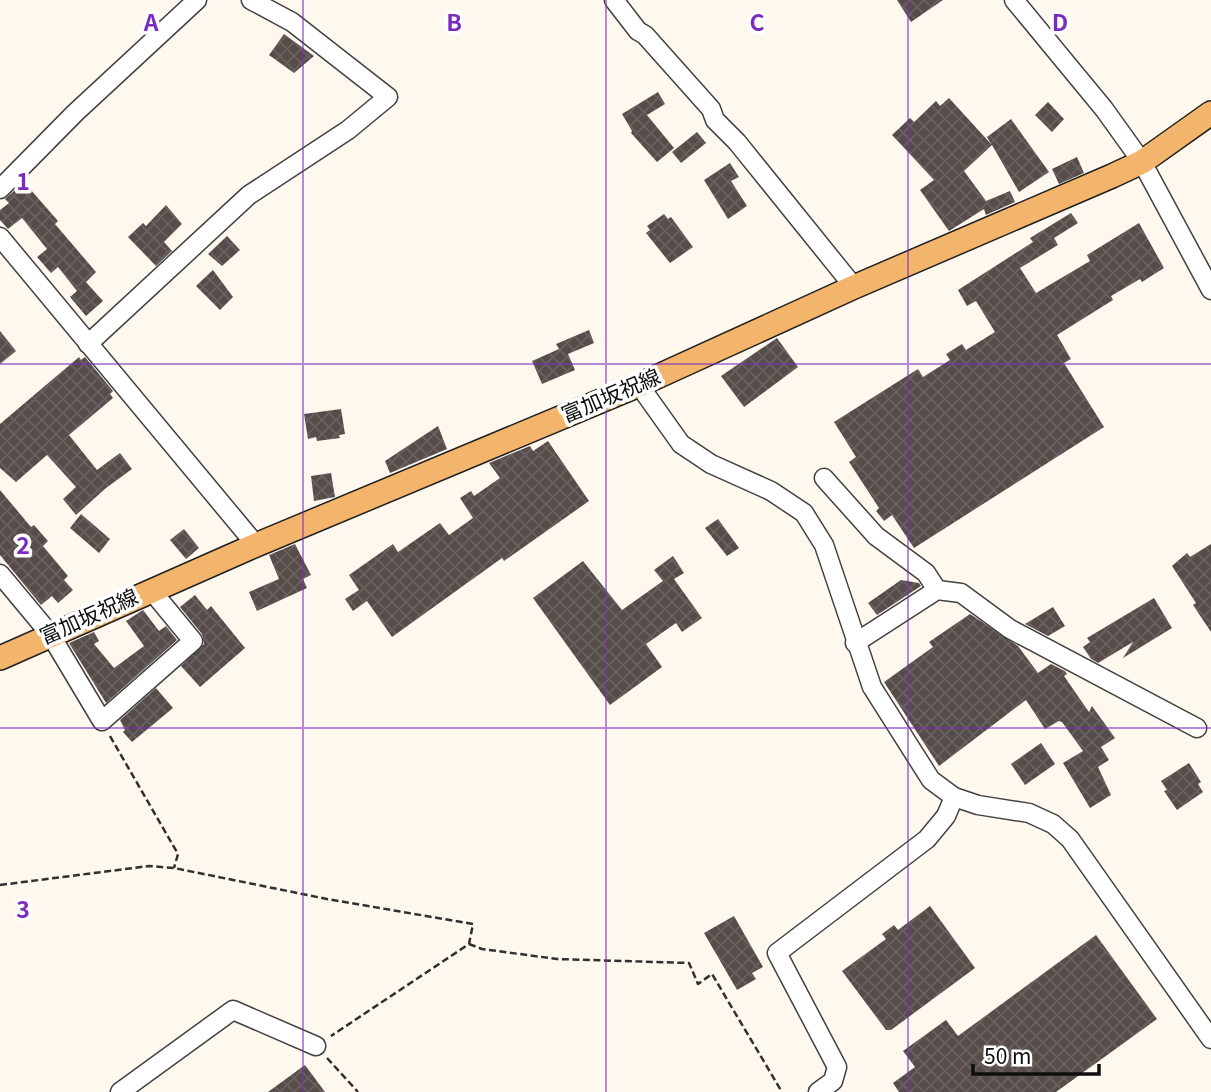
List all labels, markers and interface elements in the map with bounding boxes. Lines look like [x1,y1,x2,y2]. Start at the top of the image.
text: A [143,4,159,38]
text: B [446,4,462,38]
text: C [749,4,765,38]
text: D [1052,4,1068,38]
text: 1 [16,163,30,197]
street label: 富加坂祝線 [556,360,664,428]
text: 2 [16,527,30,561]
street label: 富加坂祝線 [34,580,142,650]
text: 3 [16,891,30,925]
scale bar [973,1032,1099,1076]
text: 50 m [984,1040,1031,1070]

